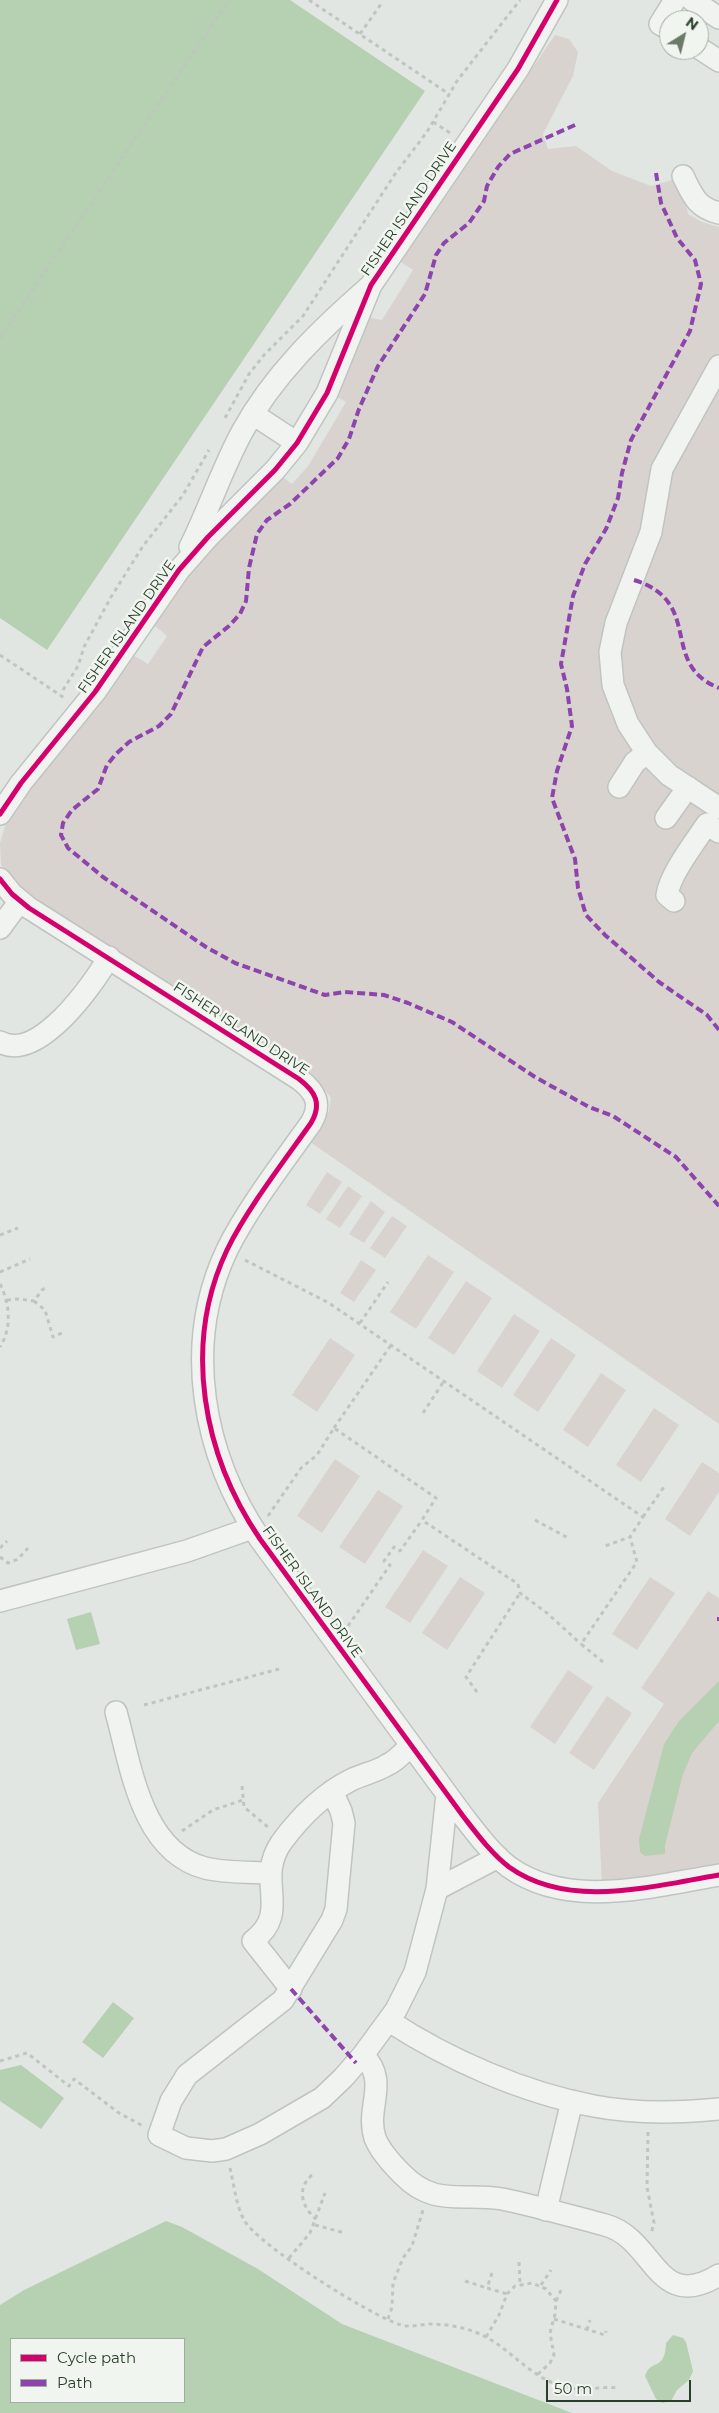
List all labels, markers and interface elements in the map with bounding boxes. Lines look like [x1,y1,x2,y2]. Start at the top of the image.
north arrow [659,10,709,60]
text: N [682,13,702,34]
street label: FISHER ISLAND DRIVE [358,139,460,279]
street label: FISHER ISLAND DRIVE [75,557,179,697]
street label: FISHER ISLAND DRIVE [170,979,312,1079]
street label: FISHER ISLAND DRIVE [259,1523,365,1661]
legend [10,2338,185,2403]
text: Cycle path [57,2348,136,2367]
scale bar [549,2370,694,2402]
text: Path [57,2373,93,2392]
text: 50 m [554,2379,592,2398]

